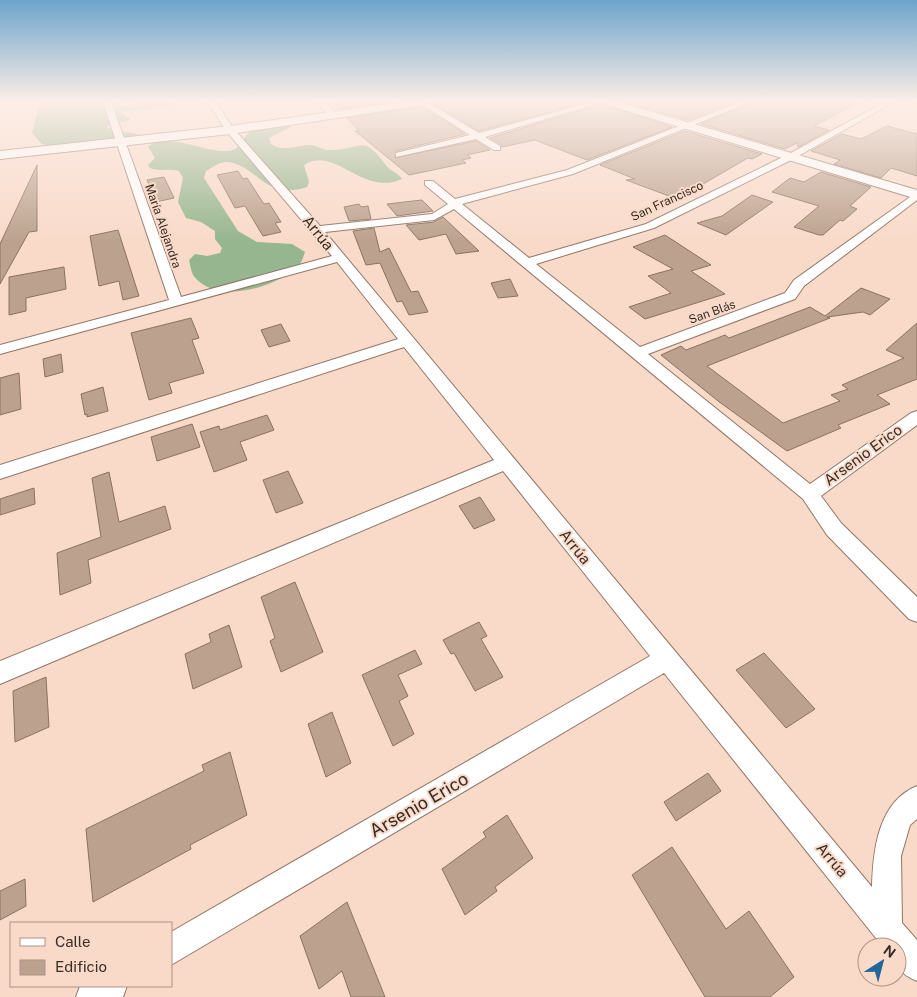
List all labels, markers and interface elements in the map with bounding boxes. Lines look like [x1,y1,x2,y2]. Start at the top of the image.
street label: San Francisco [629,178,706,224]
street label: María Alejandra [142,182,184,270]
street label: Arrúa [299,212,337,253]
street label: San Blás [687,297,737,327]
street label: Arsenio Erico [820,421,905,489]
street label: Arrúa [556,526,594,567]
street label: Arsenio Erico [366,768,472,841]
street label: Arrúa [813,839,852,880]
legend [10,922,172,987]
text: Calle [55,933,91,950]
north arrow [857,937,907,987]
text: N [881,942,899,961]
text: Edificio [55,958,107,975]

